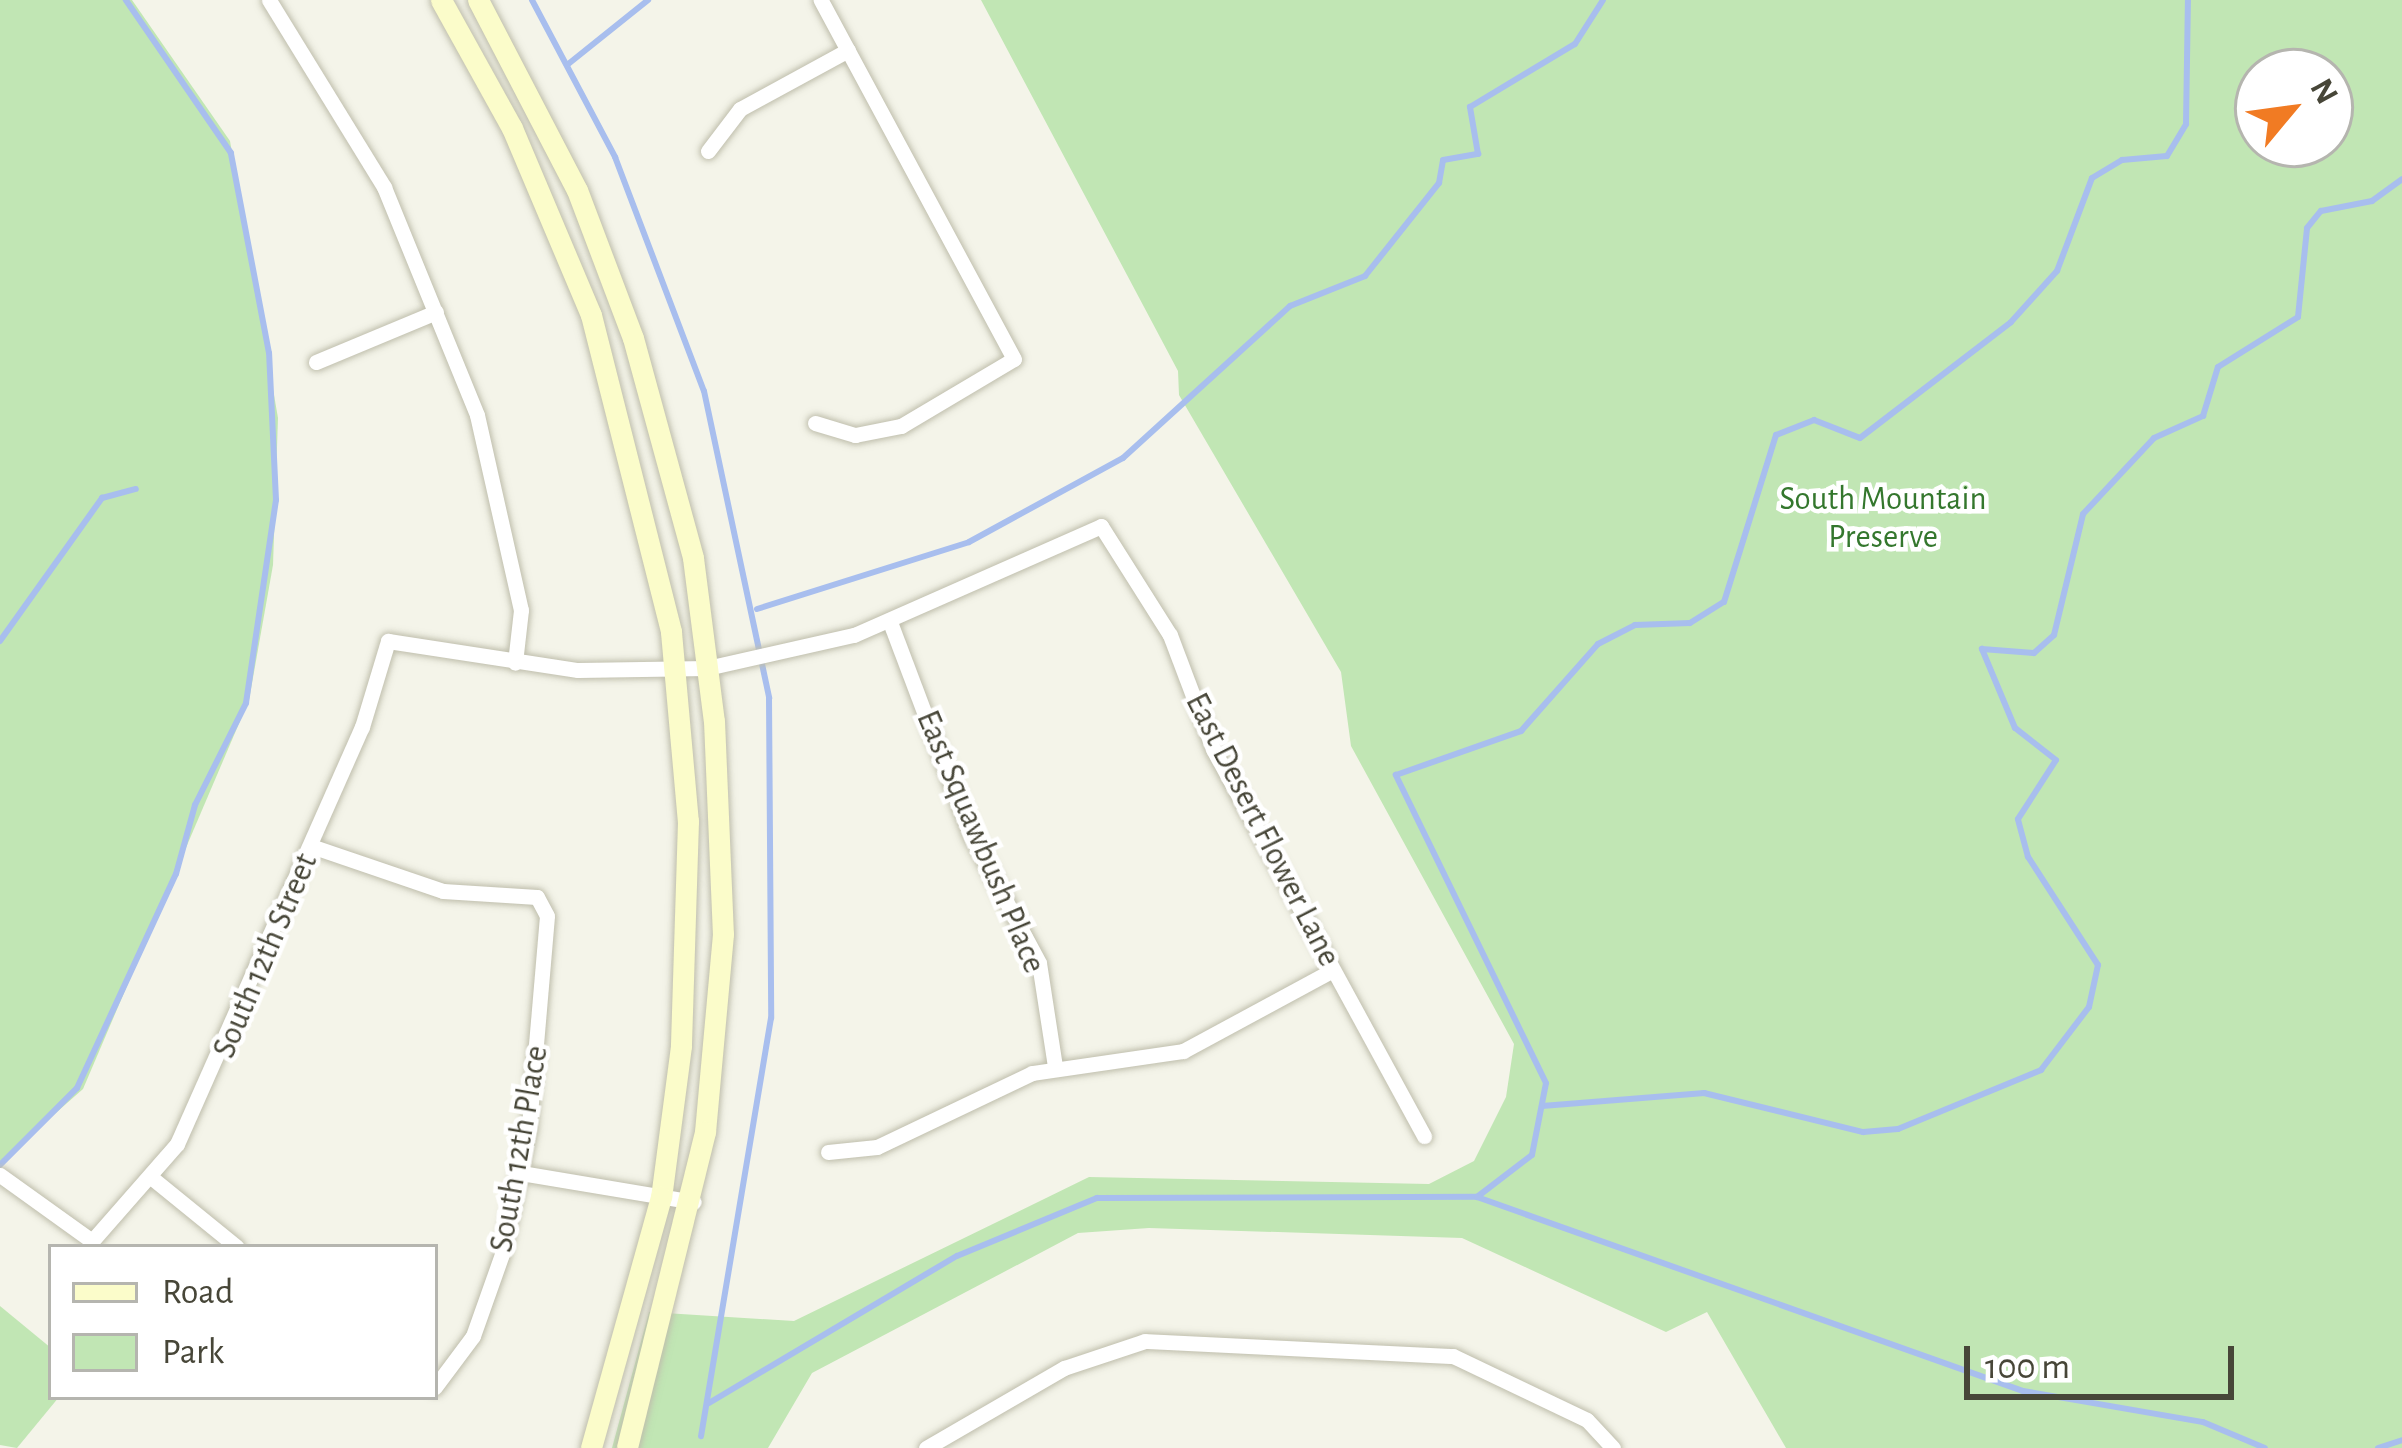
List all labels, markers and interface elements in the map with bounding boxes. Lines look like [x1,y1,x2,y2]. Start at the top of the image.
north arrow [2234,48,2354,168]
text: N [2303,74,2343,110]
park label: South Mountain Preserve [1780,480,1986,558]
street label: East Desert Flower Lane [1176,687,1348,973]
street label: East Squawbush Place [907,705,1053,979]
street label: South 12th Street [205,848,327,1064]
street label: South 12th Place [482,1043,558,1255]
legend [48,1244,438,1400]
text: Road [162,1274,234,1310]
scale bar [1970,1322,2240,1396]
text: Park [162,1334,224,1370]
text: 100 m [1985,1349,2070,1385]

